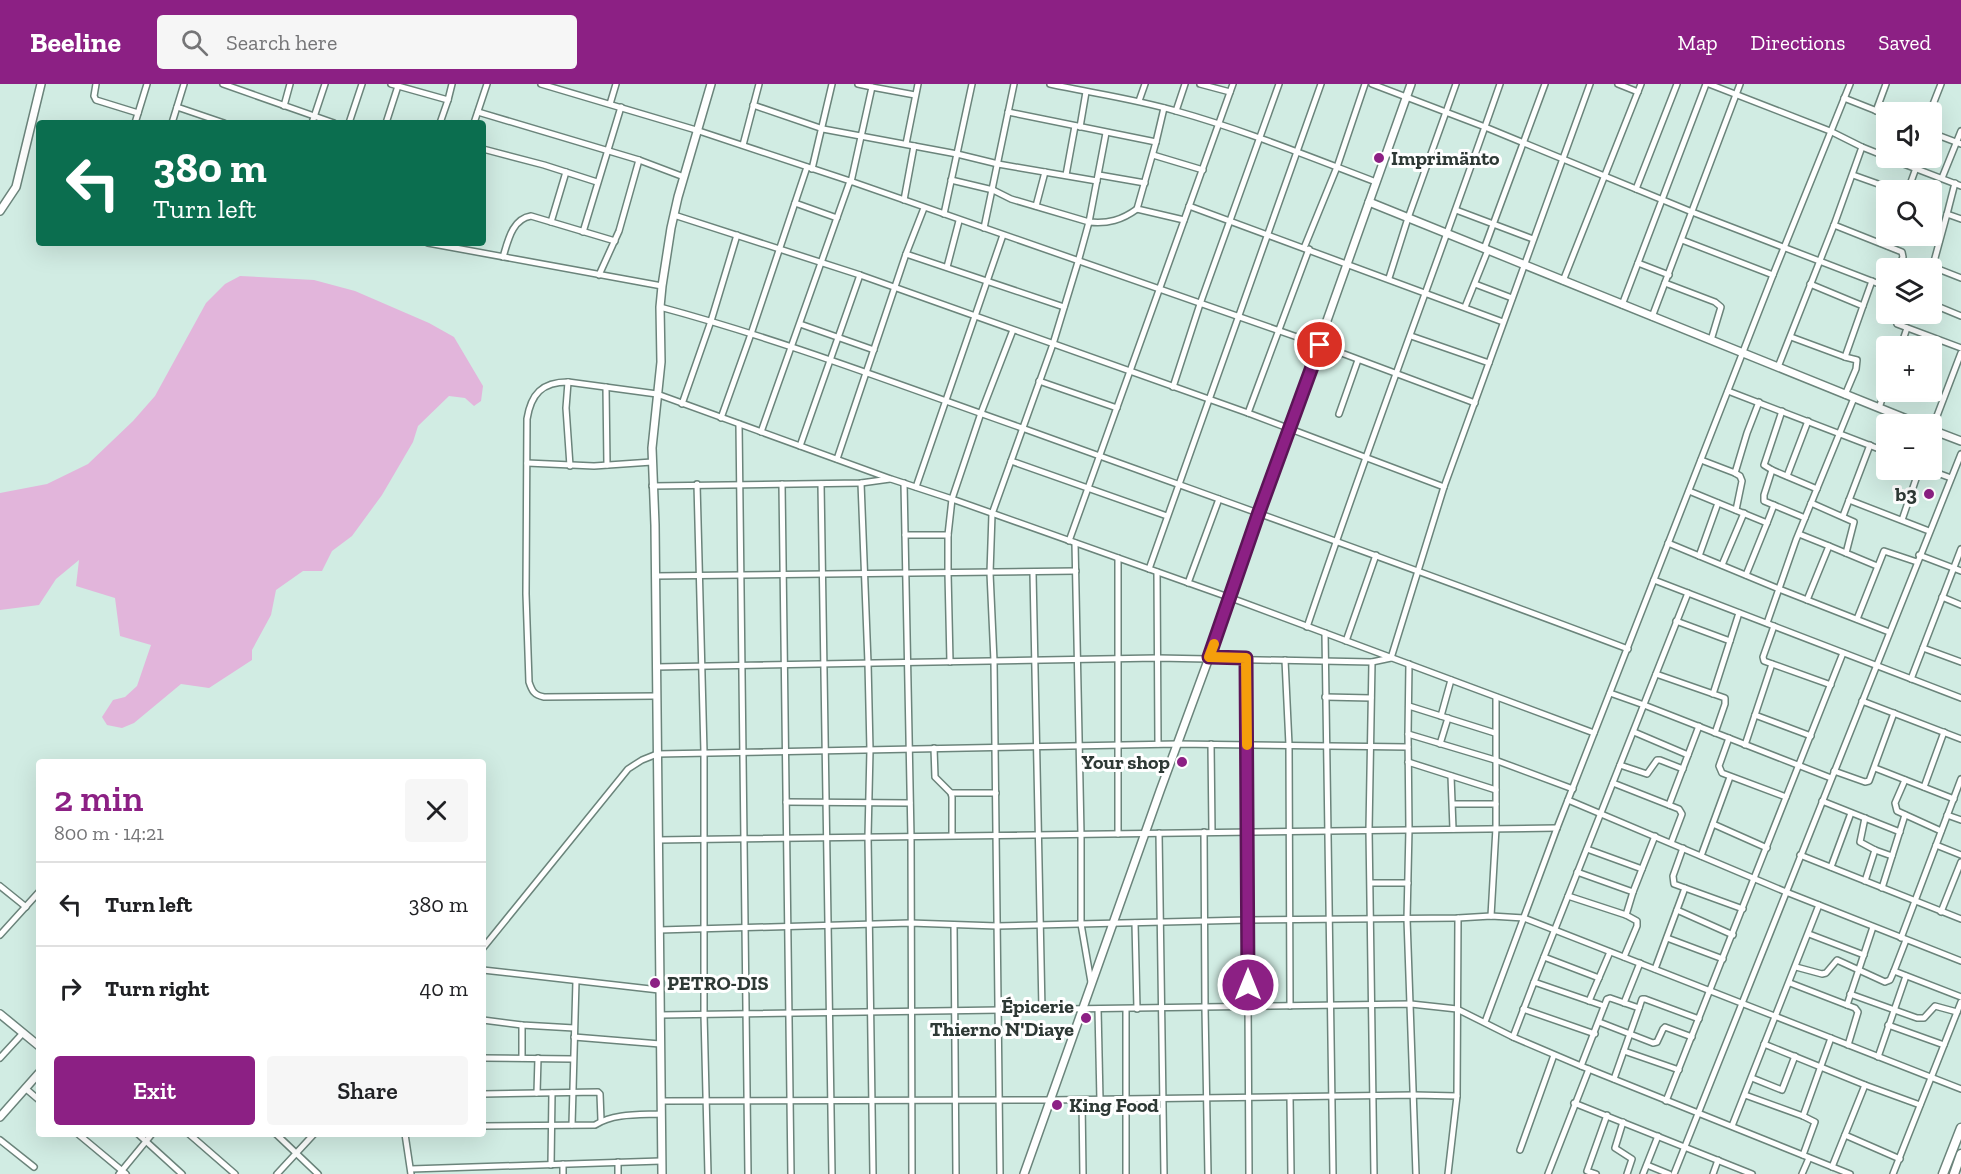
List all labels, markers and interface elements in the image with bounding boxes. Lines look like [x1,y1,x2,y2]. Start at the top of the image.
search box [157,15,577,69]
text: Beeline [30,26,121,59]
icon: search [178,26,211,59]
text: Search here [226,29,337,56]
text: Map [1678,30,1718,55]
text: Directions [1751,30,1845,55]
text: Saved [1878,30,1931,55]
map controls [1876,102,1942,480]
button: sound [1876,102,1942,168]
text: 380 m [153,142,267,193]
icon: left [54,144,132,222]
place label: Imprimänto [1391,146,1500,170]
marker: Imprimänto [1372,151,1386,165]
button: search [1876,180,1942,246]
text: Turn left [153,193,256,225]
button: layers [1876,258,1942,324]
pin [1294,319,1345,370]
icon: arrive [1303,328,1336,361]
button: + [1876,336,1942,402]
button: − [1876,414,1942,480]
place label: b3 [1894,482,1917,506]
marker: b3 [1922,487,1936,501]
place label: Your shop [1081,750,1170,774]
marker: Your shop [1175,755,1189,769]
text: 2 min [54,777,143,820]
button: close [405,779,468,842]
text: 800 m · 14:21 [54,821,164,845]
icon: left [54,888,87,921]
text: Turn left [105,891,192,918]
text: 380 m [409,891,468,918]
position arrow [1216,953,1280,1017]
place label: PETRO-DIS [667,971,769,995]
icon: right [54,972,87,1005]
text: Turn right [105,975,209,1002]
text: 40 m [419,975,468,1002]
marker: PETRO-DIS [648,976,662,990]
place label: Épicerie Thierno N'Diaye [930,994,1074,1041]
marker: Épicerie Thierno N'Diaye [1079,1011,1093,1025]
button: Exit [54,1056,255,1125]
button: Share [267,1056,468,1125]
place label: King Food [1069,1093,1159,1117]
marker: King Food [1050,1098,1064,1112]

